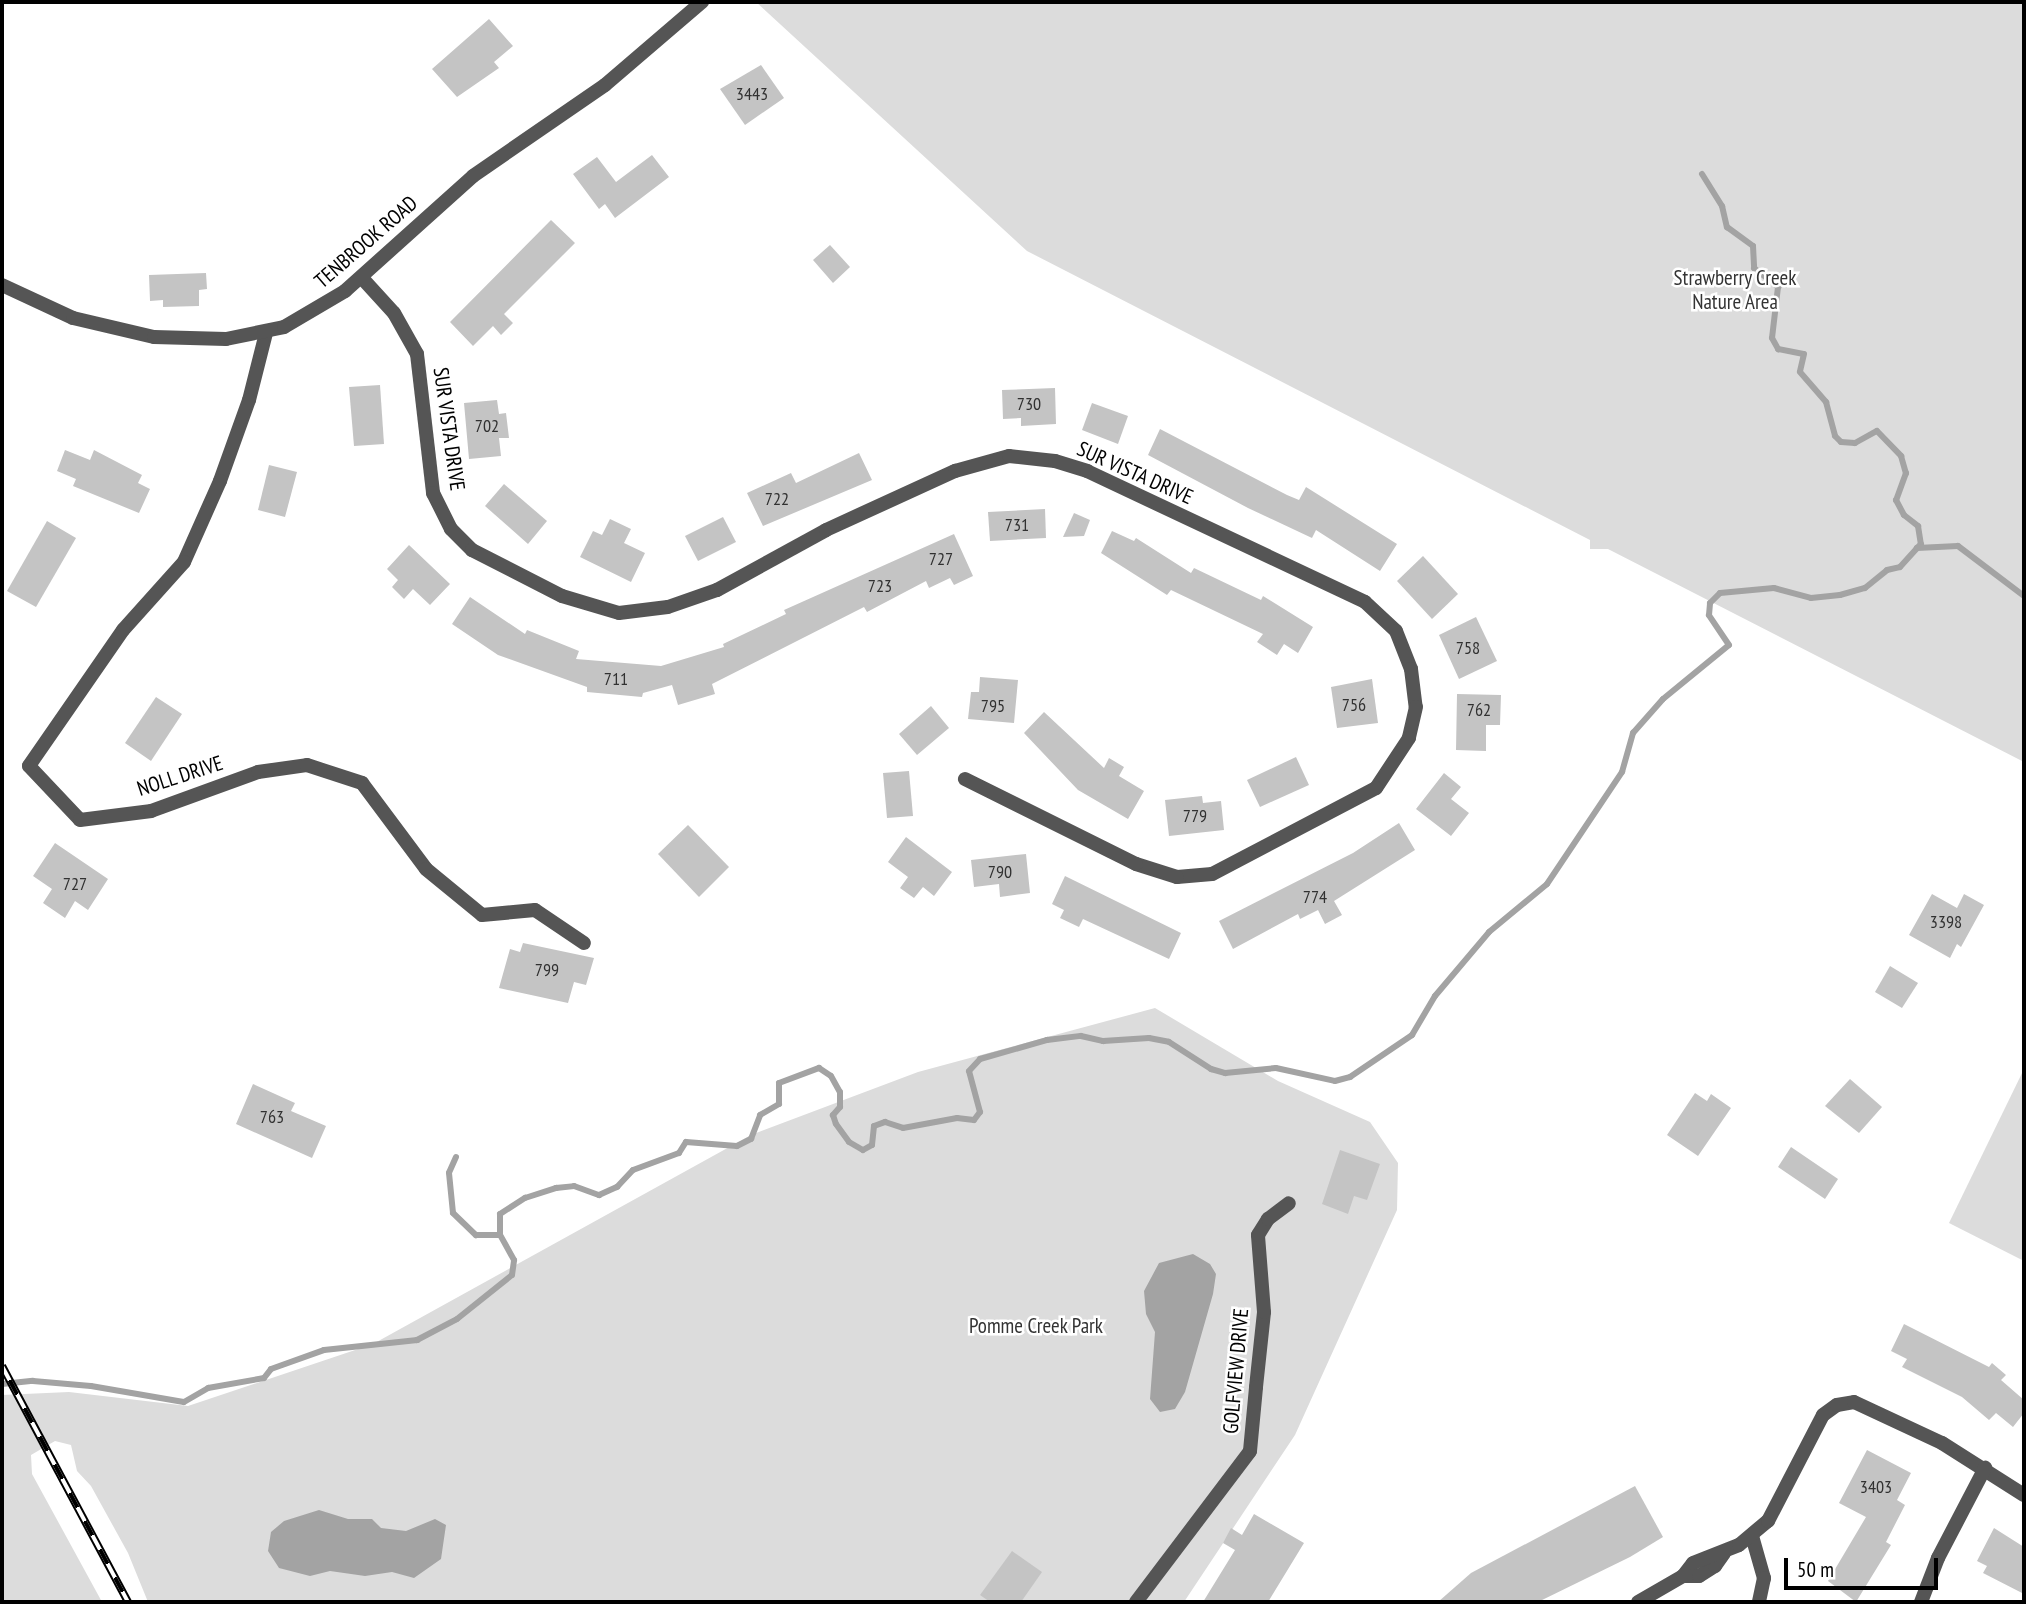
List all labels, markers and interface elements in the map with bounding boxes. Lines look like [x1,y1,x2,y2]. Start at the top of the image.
house number: 3443 [736,83,768,105]
street label: TENBROOK ROAD [309,190,423,294]
park label: Strawberry Creek Nature Area [1673,265,1797,315]
street label: SUR VISTA DRIVE [428,365,470,493]
house number: 730 [1017,393,1041,415]
house number: 702 [475,415,499,437]
street label: SUR VISTA DRIVE [1073,436,1197,510]
house number: 722 [765,488,789,510]
house number: 731 [1005,514,1029,536]
house number: 727 [929,548,953,570]
house number: 723 [868,575,892,597]
house number: 758 [1456,637,1480,659]
house number: 711 [604,668,628,690]
house number: 756 [1342,694,1366,716]
house number: 795 [981,695,1005,717]
house number: 762 [1467,699,1491,721]
street label: NOLL DRIVE [134,750,226,802]
house number: 779 [1183,805,1207,827]
house number: 790 [988,861,1012,883]
house number: 727 [63,873,87,895]
house number: 774 [1303,886,1327,908]
house number: 3398 [1930,911,1962,933]
house number: 799 [535,959,559,981]
house number: 763 [260,1106,284,1128]
street label: GOLFVIEW DRIVE [1218,1307,1254,1435]
park label: Pomme Creek Park [969,1313,1103,1339]
house number: 3403 [1860,1476,1892,1498]
scale bar [1788,1544,1942,1588]
text: 50 m [1797,1556,1834,1583]

